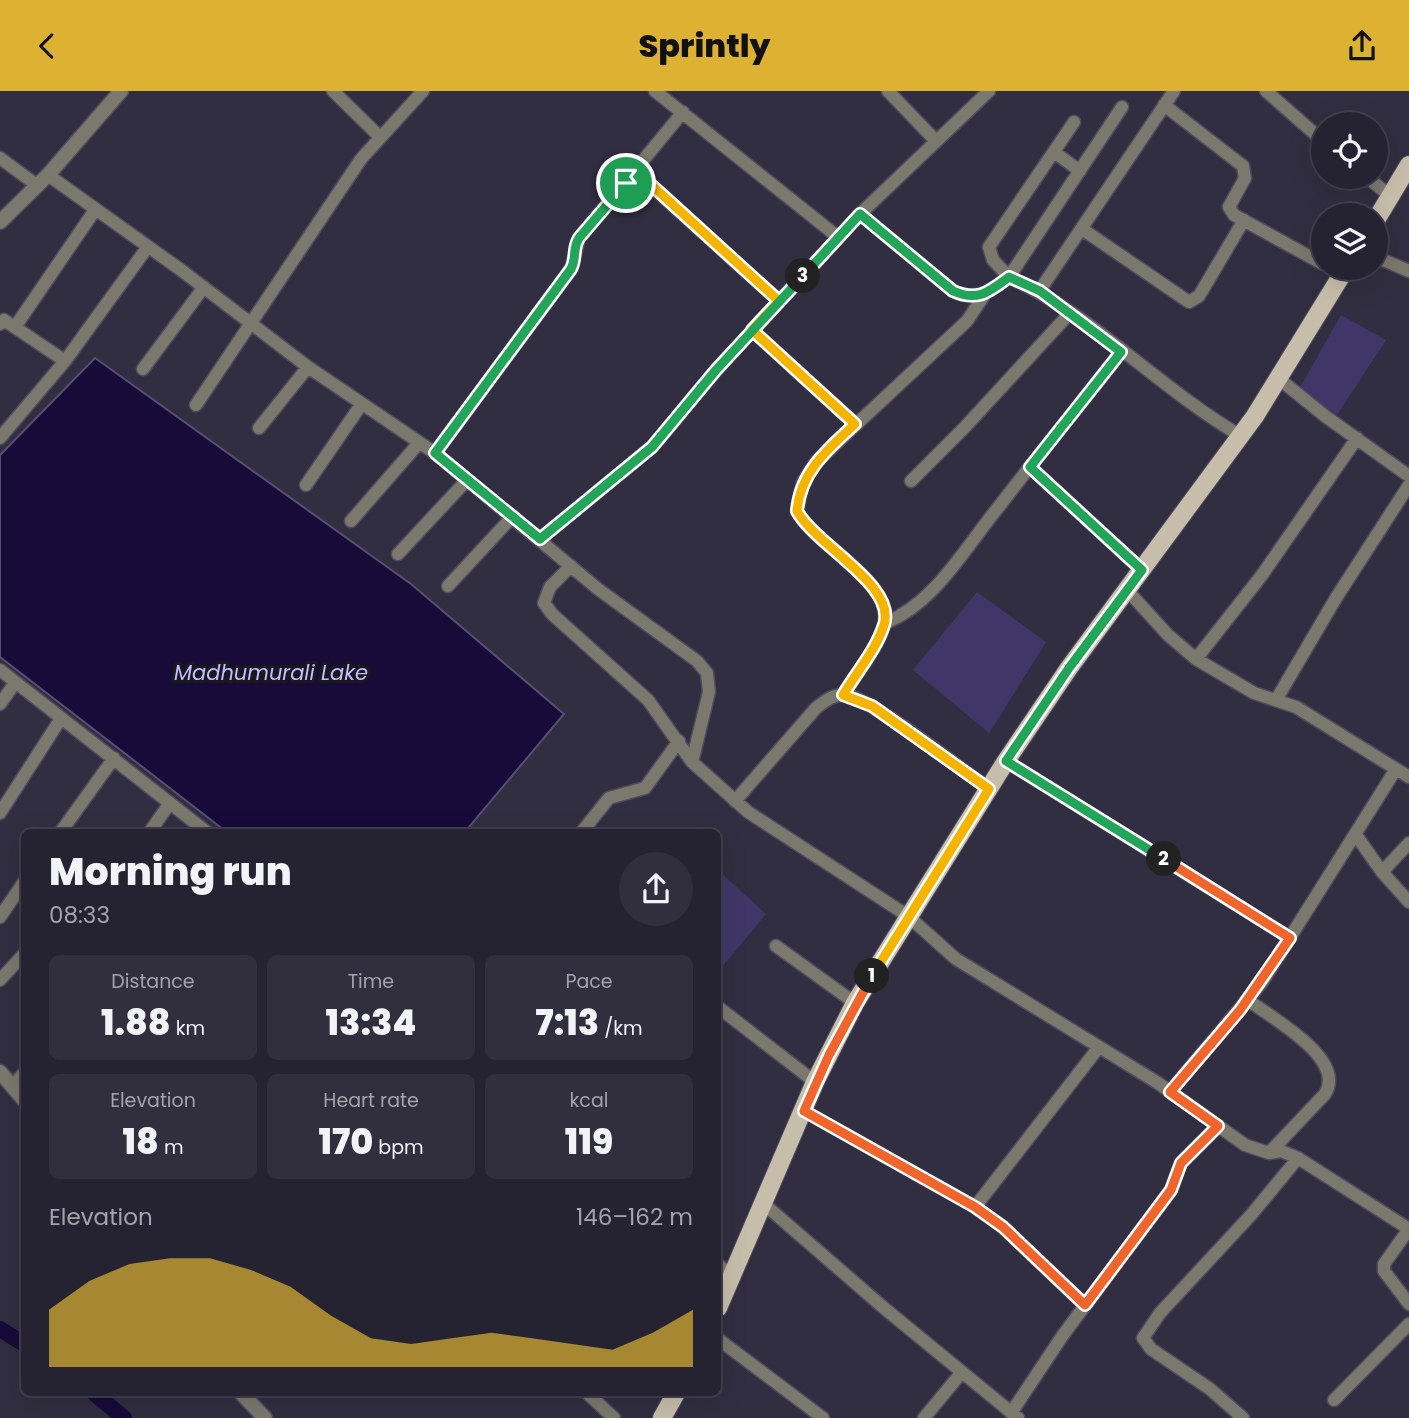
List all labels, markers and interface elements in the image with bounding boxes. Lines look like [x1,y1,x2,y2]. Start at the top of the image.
text: Sprintly [638,23,771,68]
icon: back [28,27,66,65]
icon: share [1343,27,1381,65]
map controls [1311,112,1388,280]
button: locate [1311,112,1388,189]
pin [596,153,656,213]
icon: arrive [607,164,645,202]
button: layers [1311,203,1388,280]
pin: 3 [786,259,820,293]
text: 3 [797,262,808,289]
water label: Madhumurali Lake [174,658,368,687]
pin: 2 [1146,841,1182,877]
text: Morning run [49,845,292,898]
text: 2 [1158,845,1169,872]
button: share [619,852,693,926]
text: 08:33 [49,899,110,931]
pin: 1 [854,959,890,994]
text: 1 [868,962,875,989]
text: Distance [111,968,195,995]
text: Time [348,968,394,995]
text: Pace [565,968,613,995]
text: 1.88 [101,998,171,1047]
text: 13:34 [325,998,417,1047]
text: 7:13 [535,998,599,1047]
text: km [171,1015,205,1042]
text: /km [599,1015,643,1042]
text: Elevation [110,1087,196,1114]
text: Heart rate [323,1087,419,1114]
text: kcal [570,1087,608,1114]
text: 18 [122,1117,159,1166]
text: 170 [318,1117,373,1166]
text: 119 [565,1117,613,1166]
text: m [159,1134,184,1161]
text: bpm [373,1134,424,1161]
text: Elevation [49,1201,153,1233]
text: 146–162 m [576,1201,693,1233]

